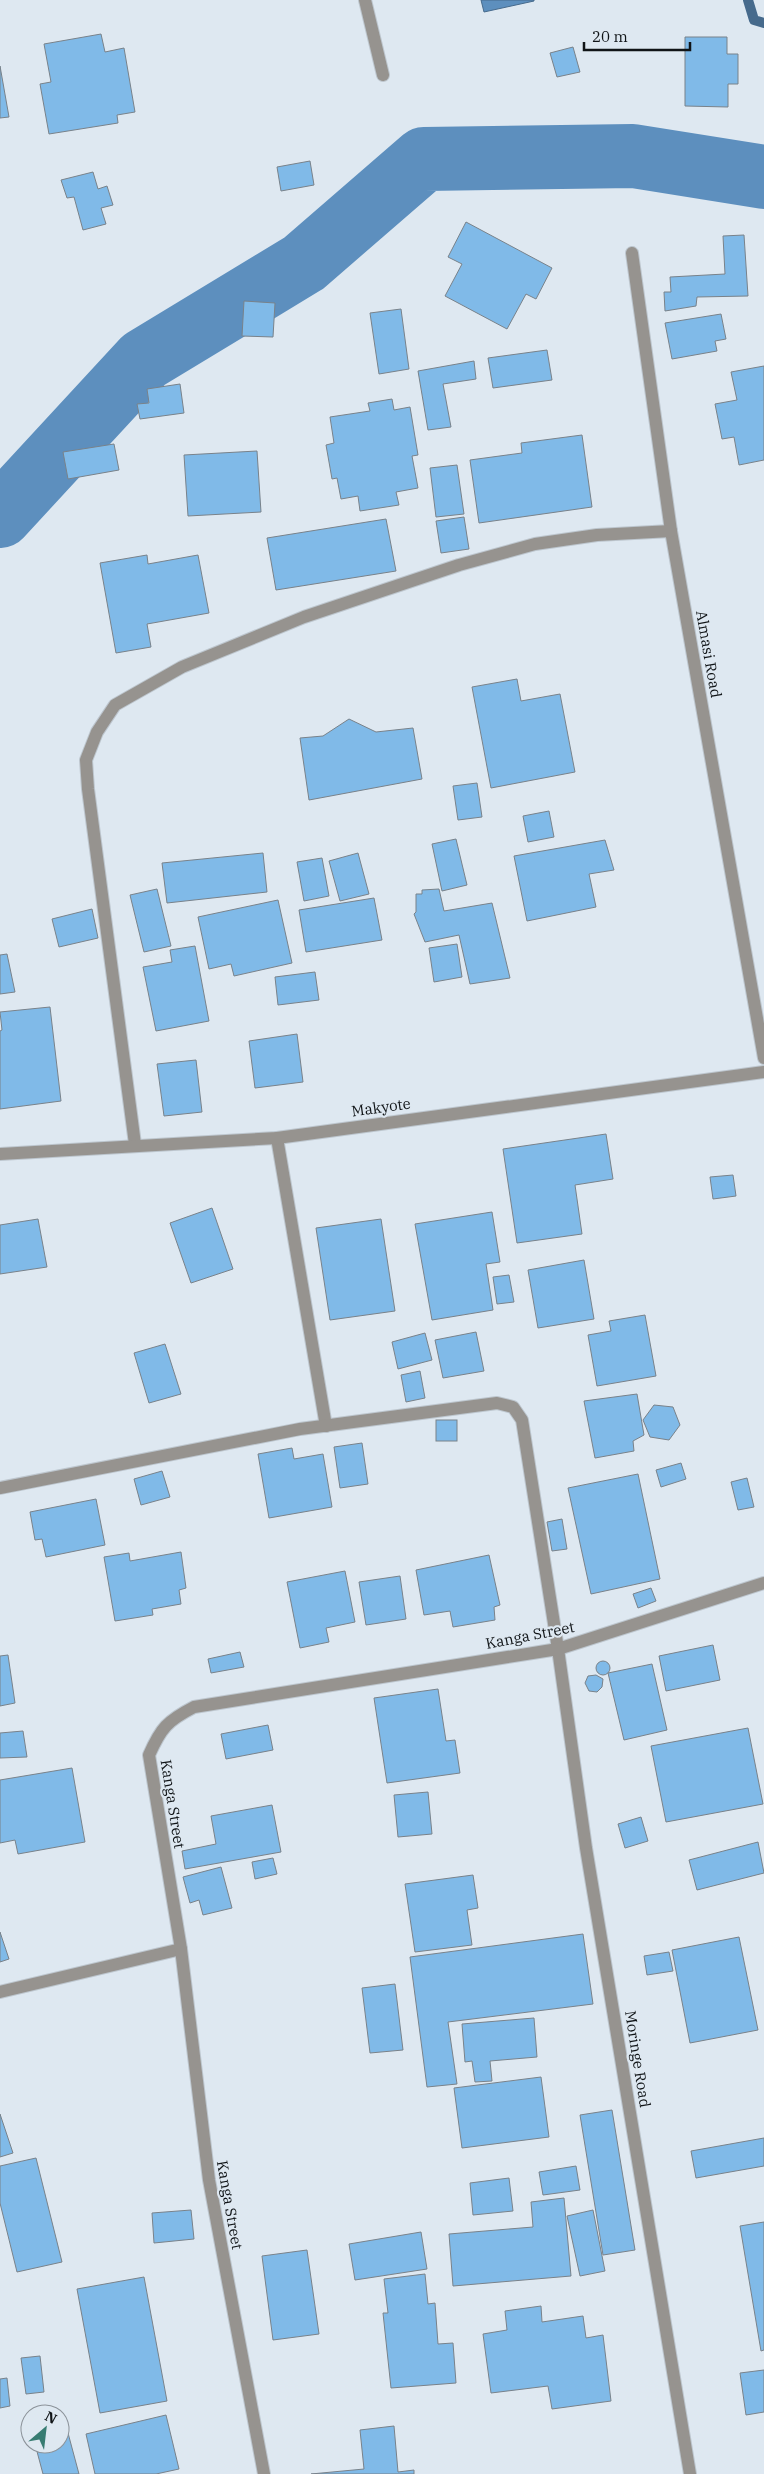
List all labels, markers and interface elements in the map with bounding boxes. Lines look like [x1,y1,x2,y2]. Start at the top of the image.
scale bar [584,20,690,52]
text: 20 m [592,27,628,46]
street label: Almasi Road [692,609,726,699]
street label: Makyote [350,1093,412,1121]
street label: Kanga Street [484,1617,576,1653]
street label: Kanga Street [157,1758,189,1850]
street label: Moringe Road [621,2009,655,2109]
street label: Kanga Street [213,2159,247,2251]
north arrow [20,2404,70,2454]
text: N [42,2407,60,2428]

